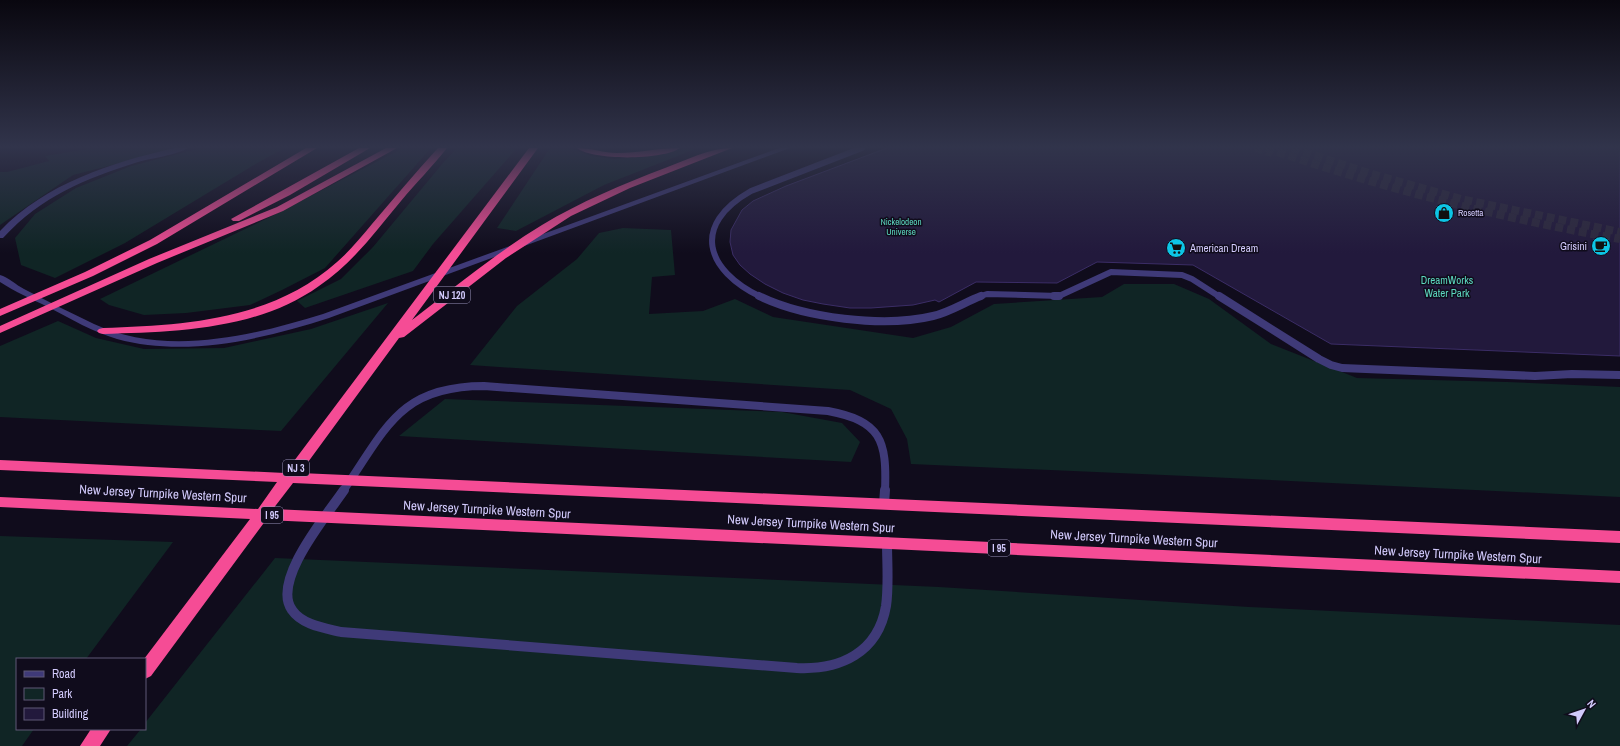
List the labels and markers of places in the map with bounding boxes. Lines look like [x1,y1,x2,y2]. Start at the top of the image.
shop icon: Rosetta [1433,202,1455,224]
place label: Rosetta [1458,207,1483,219]
cafe icon: Grisini [1590,235,1612,257]
supermarket icon: American Dream [1165,237,1187,259]
place label: Grisini [1560,239,1587,253]
place label: American Dream [1189,241,1258,255]

